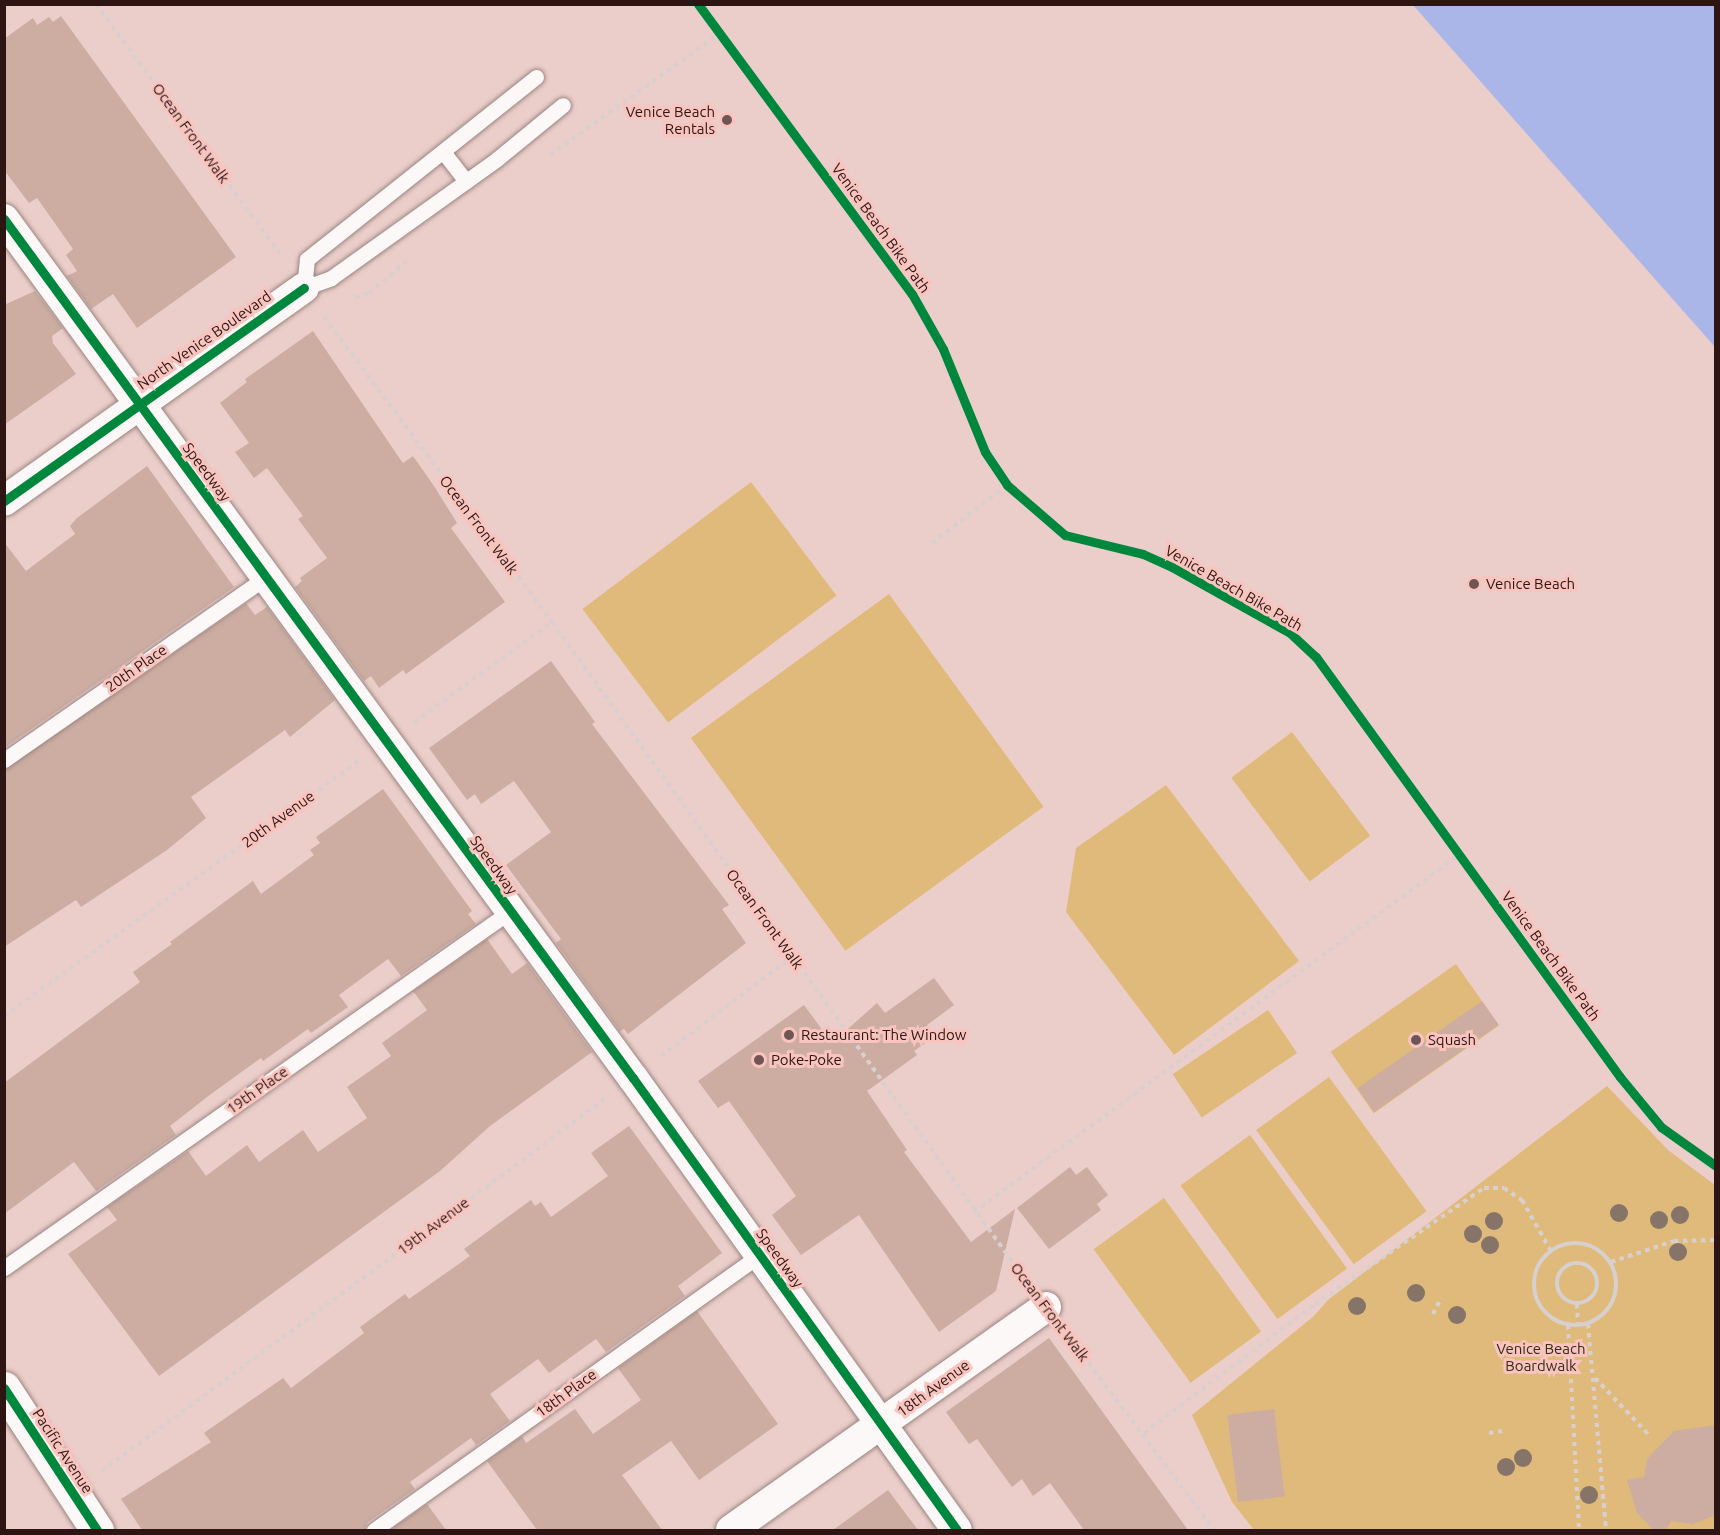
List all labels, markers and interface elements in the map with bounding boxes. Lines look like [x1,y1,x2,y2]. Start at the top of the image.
street label: Ocean Front Walk [149,79,233,187]
place label: Venice Beach Rentals [626,102,715,137]
marker: Venice Beach Rentals [720,113,734,127]
street label: Venice Beach Bike Path [828,160,934,296]
street label: North Venice Boulevard [133,287,275,393]
street label: Speedway [179,439,235,505]
street label: Ocean Front Walk [436,472,522,578]
street label: Venice Beach Bike Path [1162,541,1306,635]
place label: Venice Beach [1486,575,1575,593]
marker: Venice Beach [1467,577,1481,591]
street label: 20th Place [102,640,170,696]
street label: 20th Avenue [238,787,318,851]
street label: Speedway [467,832,521,898]
street label: Ocean Front Walk [723,865,807,973]
street label: Venice Beach Bike Path [1498,888,1604,1024]
place label: Restaurant: The Window [801,1026,966,1044]
marker: Restaurant: The Window [782,1028,796,1042]
place label: Squash [1428,1031,1476,1049]
marker: Squash [1409,1033,1423,1047]
place label: Poke-Poke [771,1051,842,1069]
marker: Poke-Poke [752,1053,766,1067]
street label: 19th Place [223,1062,291,1118]
street label: 19th Avenue [394,1193,472,1259]
street label: Speedway [753,1225,807,1291]
street label: Ocean Front Walk [1007,1259,1093,1365]
park label: Venice Beach Boardwalk [1496,1339,1586,1374]
street label: 18th Avenue [893,1356,973,1420]
street label: 18th Place [532,1365,600,1421]
street label: Pacific Avenue [29,1405,97,1497]

